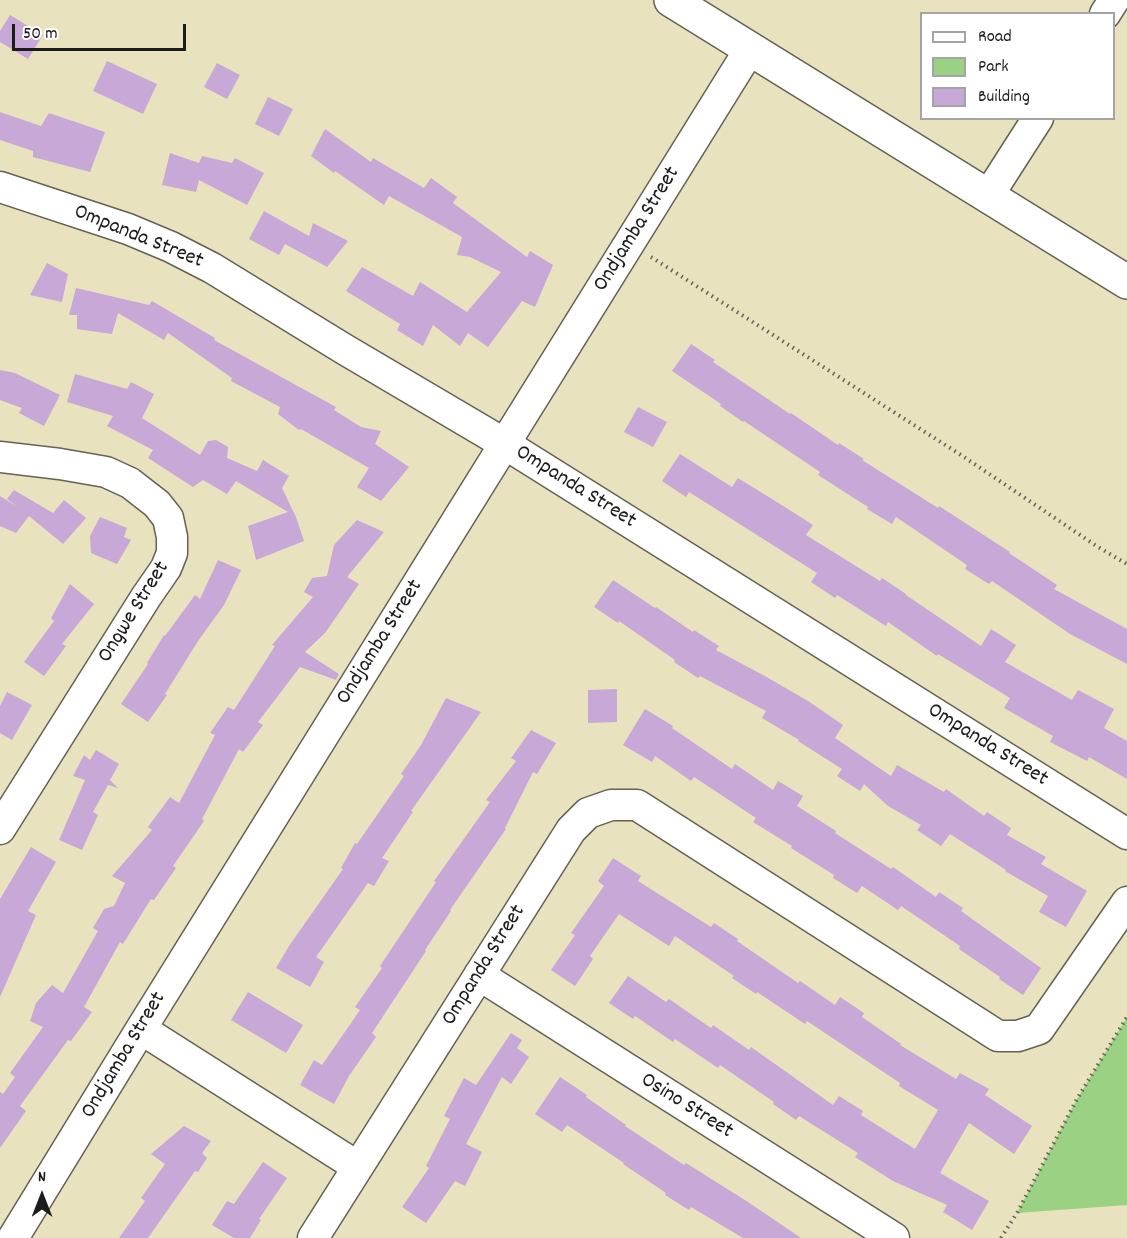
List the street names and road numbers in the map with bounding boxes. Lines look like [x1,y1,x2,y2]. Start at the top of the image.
street label: Ondjamba Street [589,163,687,297]
street label: Ompanda Street [69,200,207,276]
street label: Ompanda Street [510,440,640,536]
street label: Ongwe Street [93,557,177,669]
street label: Ondjamba Street [332,576,430,710]
street label: Ompanda Street [922,698,1052,794]
street label: Ompanda Street [437,901,533,1031]
street label: Ondjamba Street [77,988,173,1124]
street label: Osino Street [635,1068,737,1146]

